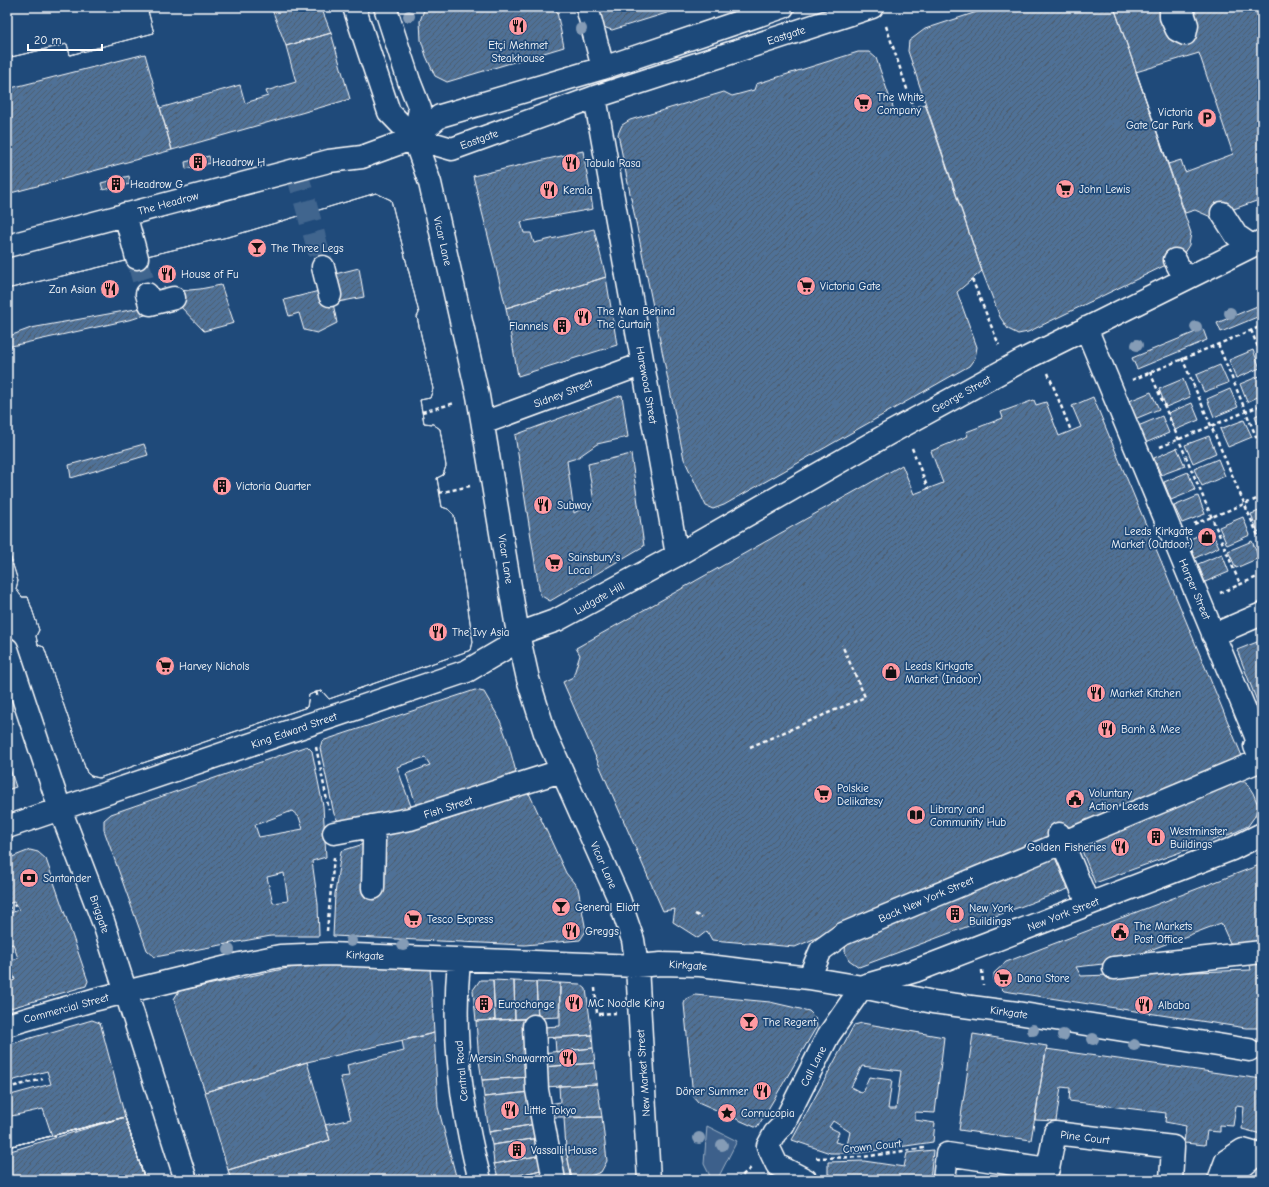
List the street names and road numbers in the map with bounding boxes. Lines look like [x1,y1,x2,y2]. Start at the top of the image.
street label: Eastgate [765,23,807,48]
street label: Eastgate [458,126,500,152]
street label: The Headrow [136,189,200,218]
street label: Vicar Lane [431,215,455,267]
street label: Harewood Street [633,345,660,426]
street label: George Street [929,372,994,416]
street label: Sidney Street [532,376,595,411]
street label: Vicar Lane [495,533,516,585]
street label: Harper Street [1176,557,1214,622]
street label: Ludgate Hill [572,579,627,618]
street label: King Edward Street [250,709,340,751]
street label: Fish Street [422,793,475,821]
street label: Vicar Lane [587,840,620,891]
street label: Back New York Street [877,873,977,925]
street label: Briggate [87,893,112,935]
street label: New York Street [1026,895,1102,934]
street label: Kirkgate [346,948,385,963]
street label: Kirkgate [669,958,708,973]
street label: Commercial Street [22,991,111,1026]
street label: Kirkgate [989,1003,1029,1022]
street label: New Market Street [634,1028,653,1117]
street label: Central Road [452,1040,471,1102]
street label: Call Lane [798,1043,829,1089]
street label: Pine Court [1060,1128,1111,1147]
street label: Crown Court [842,1137,903,1156]

